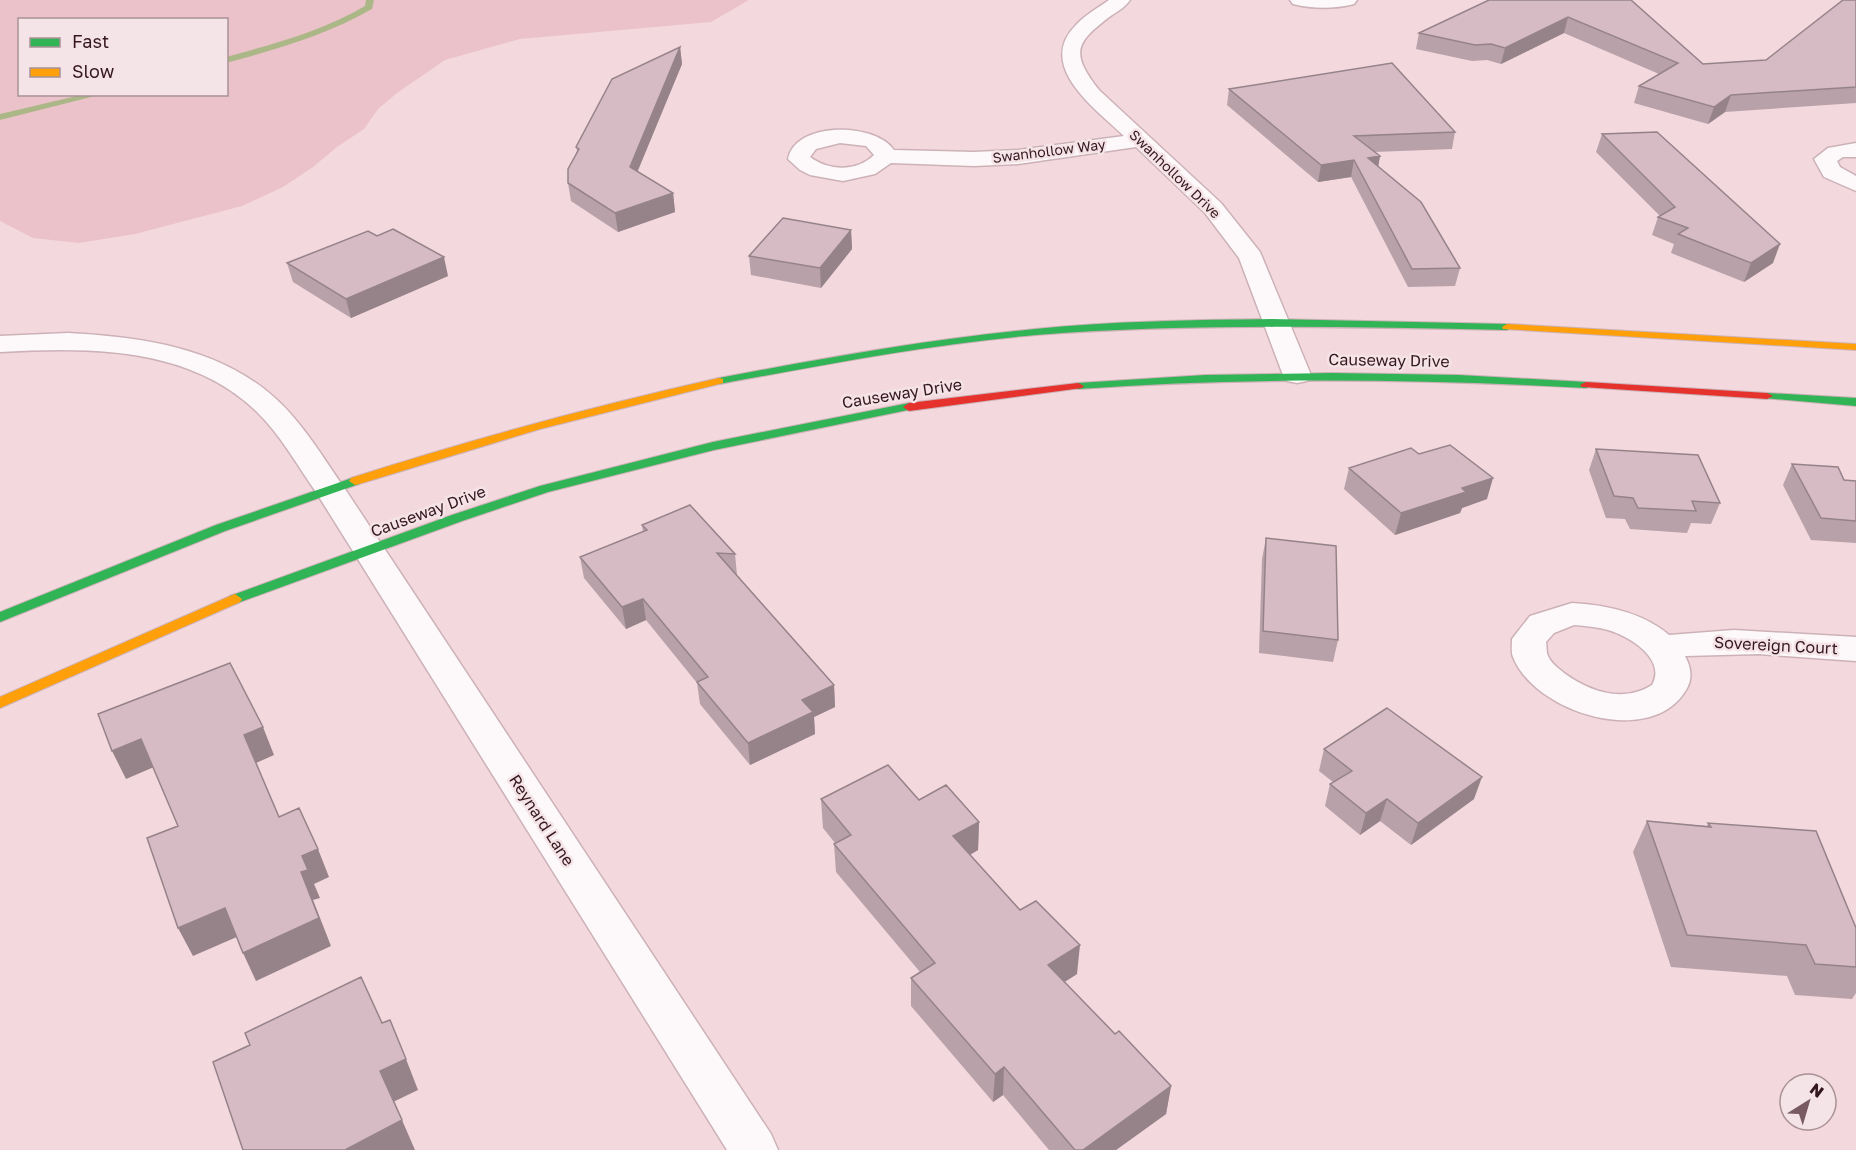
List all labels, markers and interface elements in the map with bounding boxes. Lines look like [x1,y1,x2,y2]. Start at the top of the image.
legend [18,18,228,96]
text: Fast [72,30,109,52]
text: Slow [72,60,115,82]
street label: Swanhollow Drive [1126,126,1224,221]
street label: Swanhollow Way [991,135,1107,166]
street label: Causeway Drive [1328,349,1450,371]
street label: Causeway Drive [841,374,963,412]
street label: Causeway Drive [368,481,488,541]
street label: Sovereign Court [1714,632,1838,658]
street label: Reynard Lane [505,771,579,869]
north arrow [1778,1072,1838,1132]
text: N [1806,1078,1828,1102]

